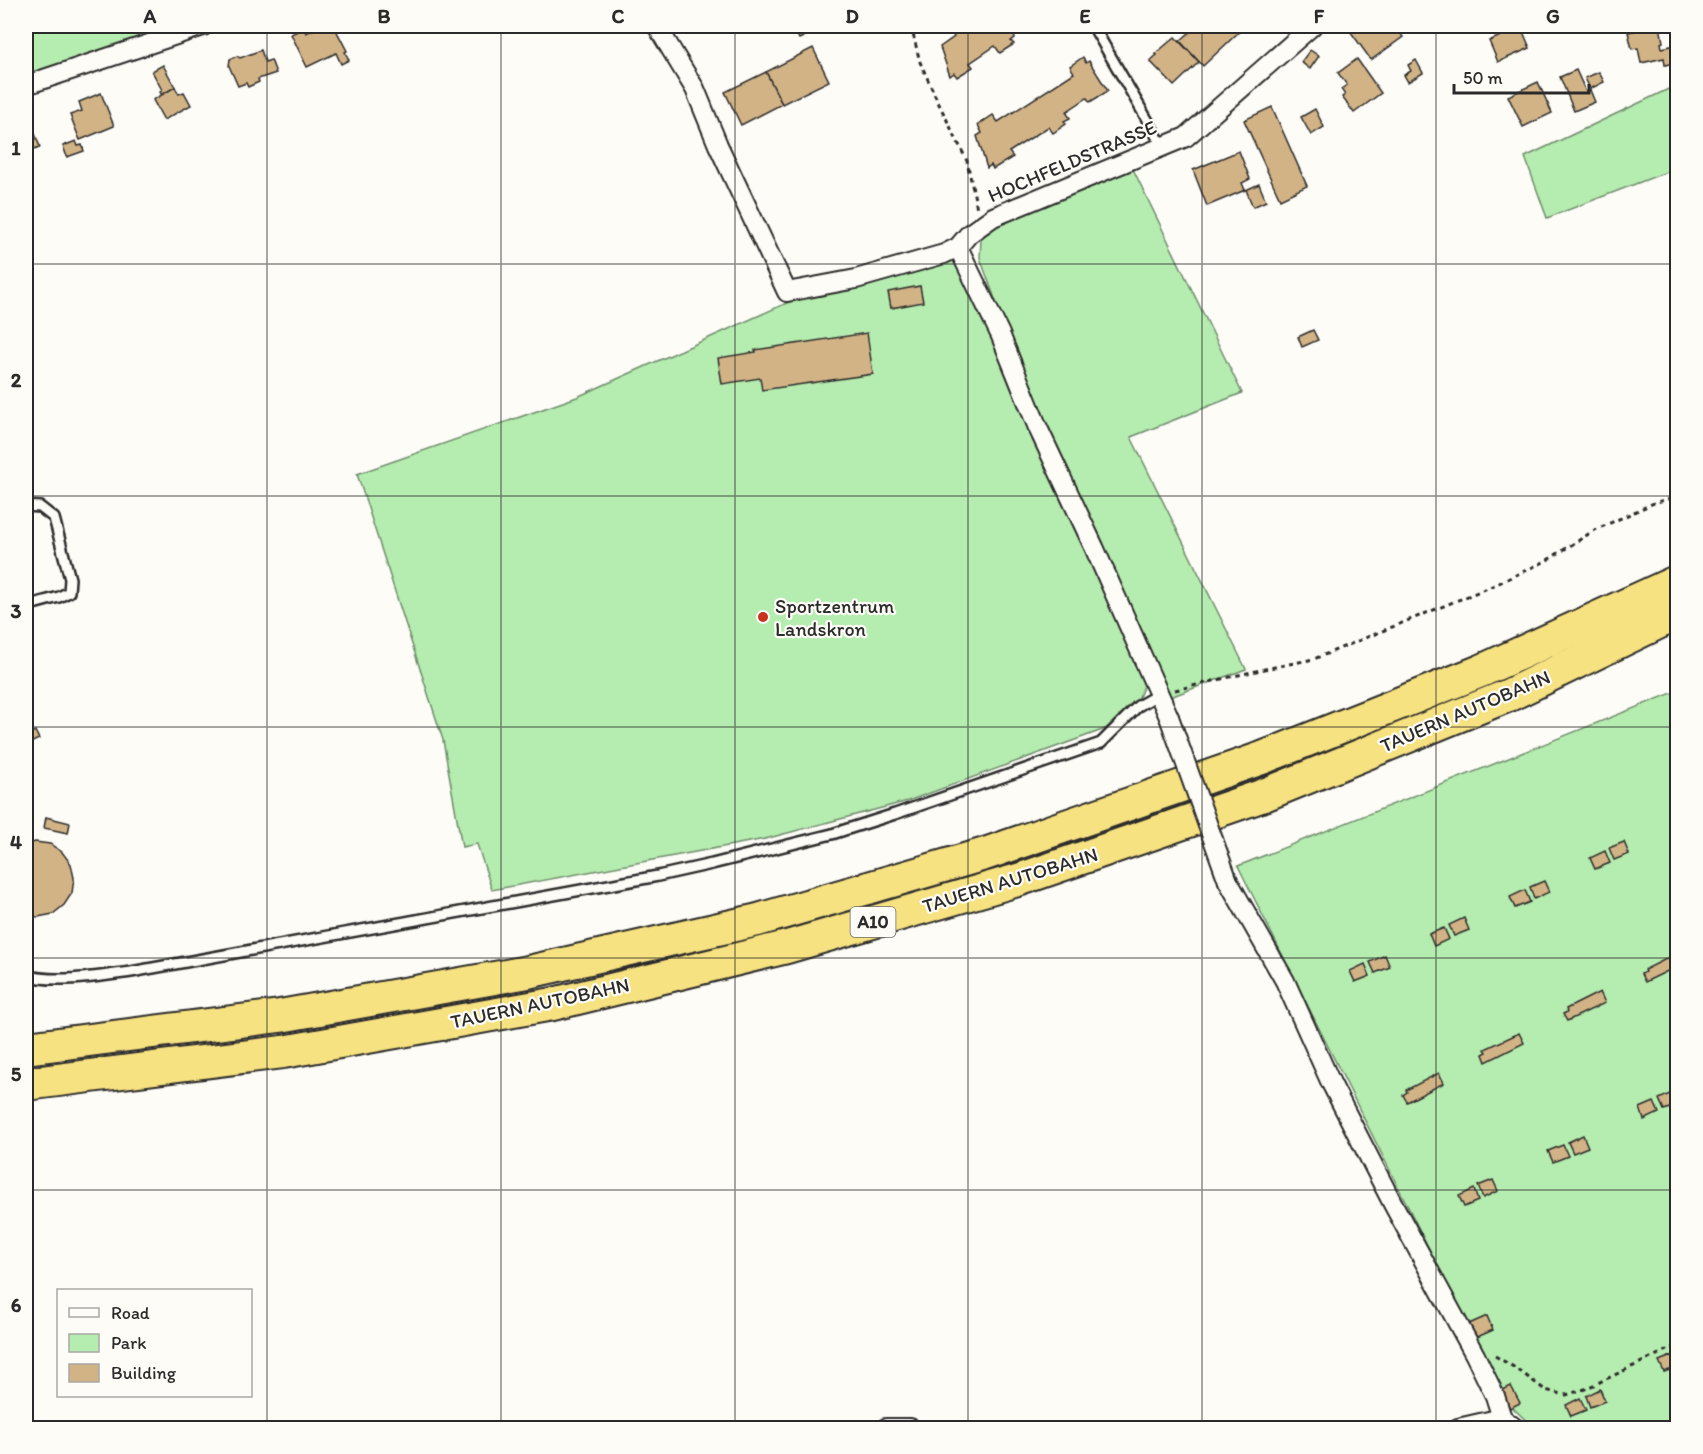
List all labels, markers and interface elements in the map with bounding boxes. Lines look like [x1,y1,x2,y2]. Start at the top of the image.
text: A [143,4,157,28]
text: B [378,4,391,28]
text: C [612,4,625,28]
text: D [845,4,859,28]
text: E [1079,4,1091,28]
text: F [1314,4,1325,28]
text: G [1546,4,1560,28]
scale bar [1454,57,1589,95]
text: 50 m [1463,67,1503,89]
street label: HOCHFELDSTRASSE [984,115,1160,207]
text: 1 [11,136,21,160]
text: 2 [11,368,22,392]
place label: Sportzentrum Landskron [775,594,894,641]
text: 3 [11,599,22,623]
marker: Sportzentrum Landskron [756,610,770,624]
street label: TAUERN AUTOBAHN [1376,664,1554,758]
text: 4 [10,830,22,854]
street label: TAUERN AUTOBAHN [919,842,1101,918]
road number: A10 [850,907,896,937]
street label: TAUERN AUTOBAHN [448,972,632,1034]
text: 5 [11,1062,22,1086]
legend [57,1289,252,1397]
text: 6 [11,1293,22,1317]
text: Road [111,1302,150,1324]
text: Park [111,1332,146,1354]
text: Building [111,1362,177,1384]

